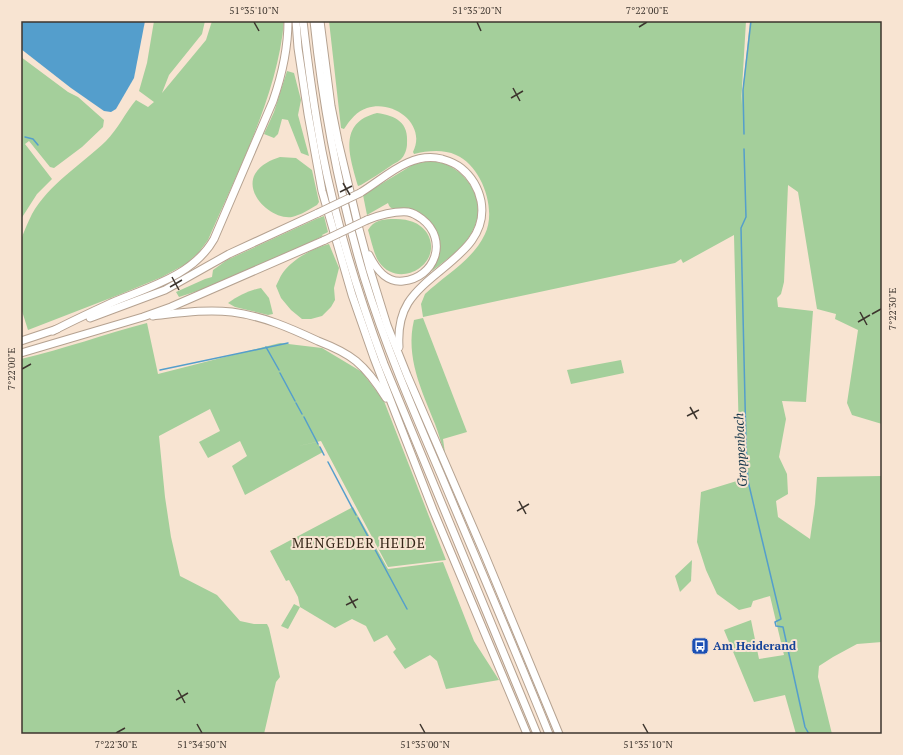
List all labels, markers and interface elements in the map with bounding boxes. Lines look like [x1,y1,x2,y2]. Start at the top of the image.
text: 51°35'10"N [229,4,279,17]
text: 51°35'20"N [452,4,502,17]
text: 7°22'00"E [626,4,669,17]
text: 7°22'30"E [886,287,899,330]
text: 7°22'00"E [5,347,18,390]
water label: Groppenbach [729,413,751,487]
district label: MENGEDER HEIDE [292,533,426,552]
bus stop icon: Am Heiderand [690,636,710,656]
place label: Am Heiderand [713,638,797,653]
text: 7°22'30"E [95,738,138,751]
text: 51°34'50"N [177,738,227,751]
text: 51°35'00"N [400,738,450,751]
text: 51°35'10"N [623,738,673,751]

